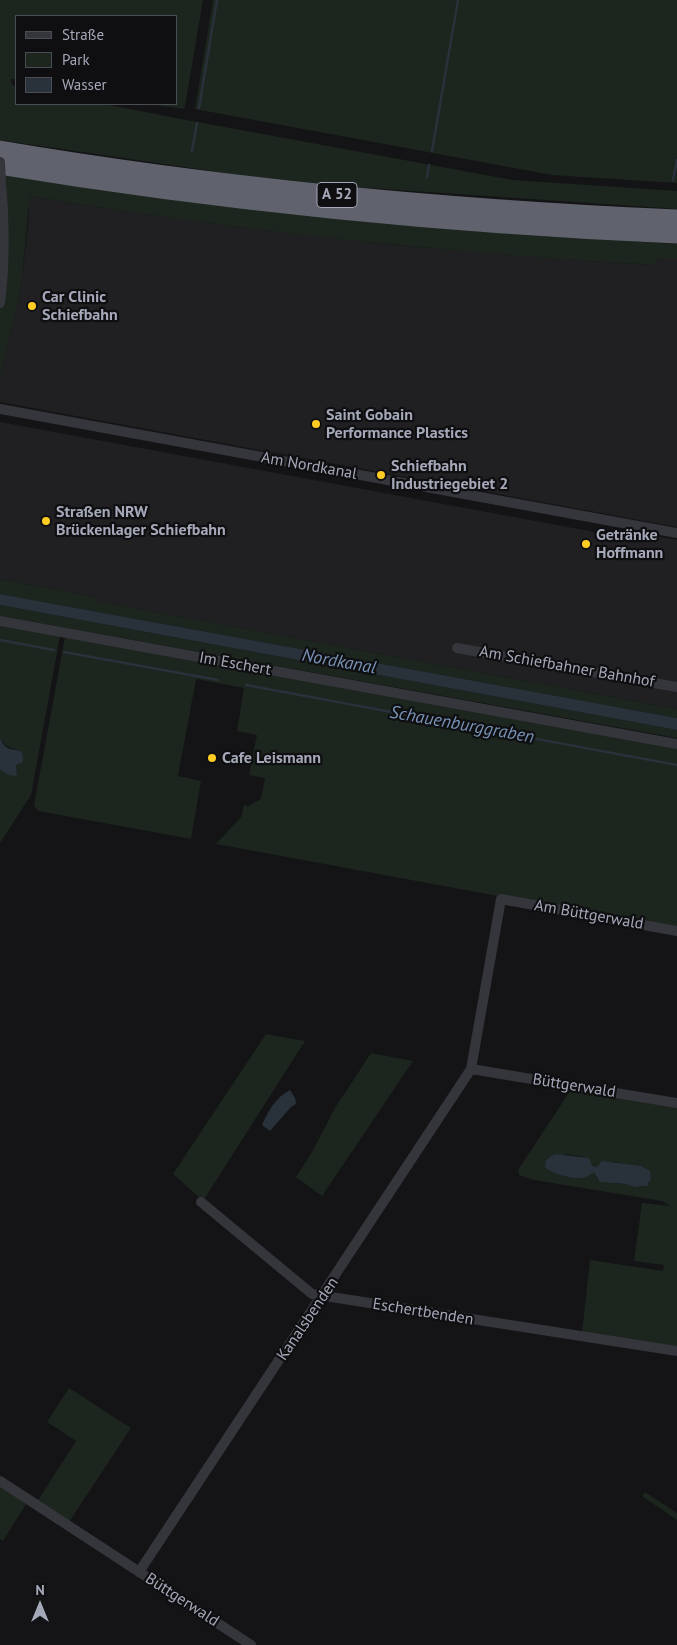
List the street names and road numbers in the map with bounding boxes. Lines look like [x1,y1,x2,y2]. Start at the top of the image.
road number: A 52 [317,182,357,208]
street label: Am Nordkanal [260,448,358,484]
street label: Am Schiefbahner Bahnhof [478,642,656,692]
street label: Im Eschert [198,648,272,680]
street label: Am Büttgerwald [533,896,645,934]
street label: Büttgerwald [531,1070,617,1102]
street label: Kanalsbenden [273,1274,343,1364]
street label: Eschertbenden [371,1295,475,1329]
street label: Büttgerwald [142,1569,222,1631]

